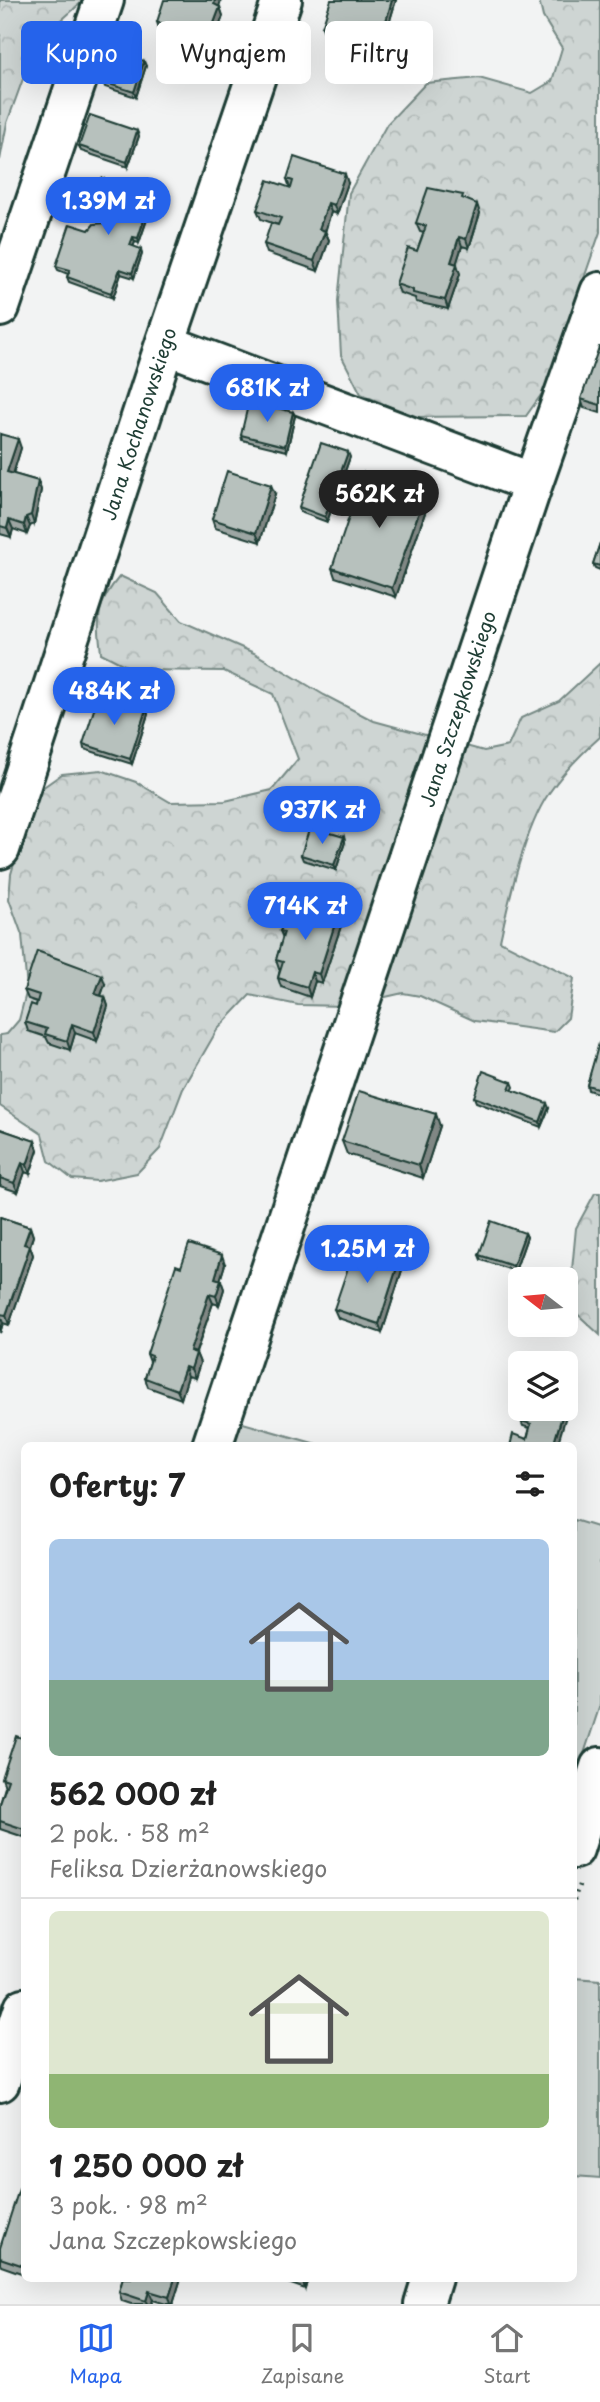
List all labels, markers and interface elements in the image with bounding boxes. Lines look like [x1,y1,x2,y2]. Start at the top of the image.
chip: Kupno [21,21,142,84]
chip: Wynajem [156,21,311,84]
chip: Filtry [325,21,433,84]
pin: 1.39M zł [36,177,180,237]
text: 1.39M zł [62,182,154,217]
street label: Jana Kochanowskiego [94,324,182,524]
pin: 681K zł [202,364,332,424]
text: 681K zł [225,369,309,404]
pin: 562K zł [314,470,444,530]
text: 562K zł [335,475,423,510]
street label: Jana Szczepkowskiego [412,607,502,810]
pin: 484K zł [49,668,179,727]
text: 484K zł [69,672,159,707]
pin: 937K zł [257,786,387,846]
text: 937K zł [279,791,365,826]
pin: 714K zł [240,883,370,942]
text: 714K zł [264,887,346,922]
pin: 1.25M zł [295,1226,439,1285]
text: 1.25M zł [320,1230,414,1265]
north arrow [508,1267,578,1337]
map controls [508,1267,578,1421]
button: layers [508,1351,578,1421]
text: Oferty: 7 [49,1462,185,1507]
icon: filters [511,1465,549,1503]
icon: home [236,1584,362,1710]
text: 562 000 zł [49,1770,215,1815]
text: 2 pok. · 58 m² [49,1815,210,1850]
text: Feliksa Dzierżanowskiego [49,1850,327,1885]
icon: home [236,1956,362,2082]
text: 1 250 000 zł [49,2142,242,2187]
text: 3 pok. · 98 m² [49,2187,208,2222]
text: Jana Szczepkowskiego [49,2222,297,2257]
tab: Mapa [69,2319,122,2389]
tab: Zapisane [261,2319,344,2389]
tab: Start [483,2319,531,2389]

